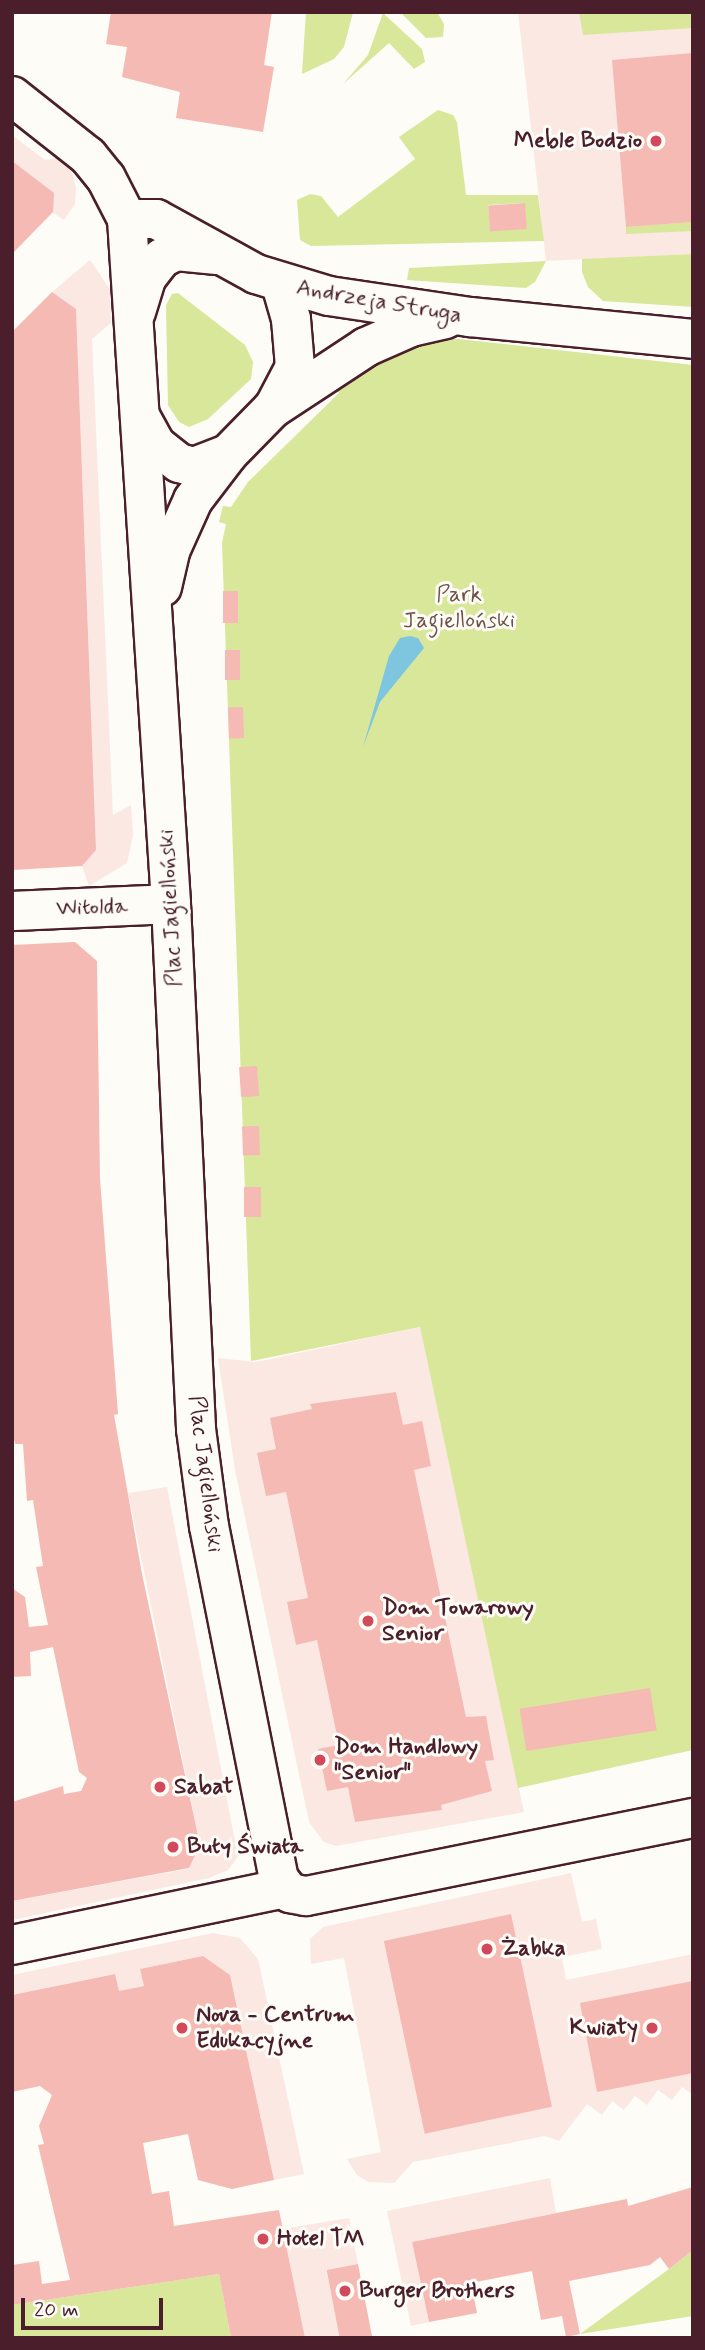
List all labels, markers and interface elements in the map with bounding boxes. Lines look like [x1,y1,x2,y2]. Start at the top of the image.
place label: Meble Bodzio [513,127,642,155]
marker: Meble Bodzio [648,133,664,149]
street label: Andrzeja Struga [297,274,461,330]
park label: Park Jagielloński [403,581,515,635]
street label: Plac Jagielloński [153,828,189,988]
street label: Witolda [56,893,128,923]
street label: Plac Jagielloński [182,1394,228,1554]
place label: Dom Towarowy Senior [382,1594,529,1648]
marker: Dom Towarowy Senior [360,1613,376,1629]
place label: Dom Handlowy "Senior" [334,1733,480,1787]
marker: Dom Handlowy "Senior" [312,1752,328,1768]
place label: Sabat [174,1773,233,1801]
marker: Sabat [152,1779,168,1795]
place label: Buty Świata [187,1833,303,1861]
marker: Buty Świata [165,1839,181,1855]
place label: Żabka [501,1935,566,1963]
marker: Żabka [479,1941,495,1957]
place label: Nova - Centrum Edukacyjne [196,2001,354,2055]
place label: Kwiaty [570,2014,638,2042]
marker: Nova - Centrum Edukacyjne [174,2020,190,2036]
marker: Kwiaty [644,2020,660,2036]
place label: Hotel TM [277,2225,365,2253]
marker: Hotel TM [255,2231,271,2247]
place label: Burger Brothers [359,2277,515,2305]
marker: Burger Brothers [337,2283,353,2299]
scale bar [24,2284,166,2328]
text: 20 m [34,2296,79,2324]

